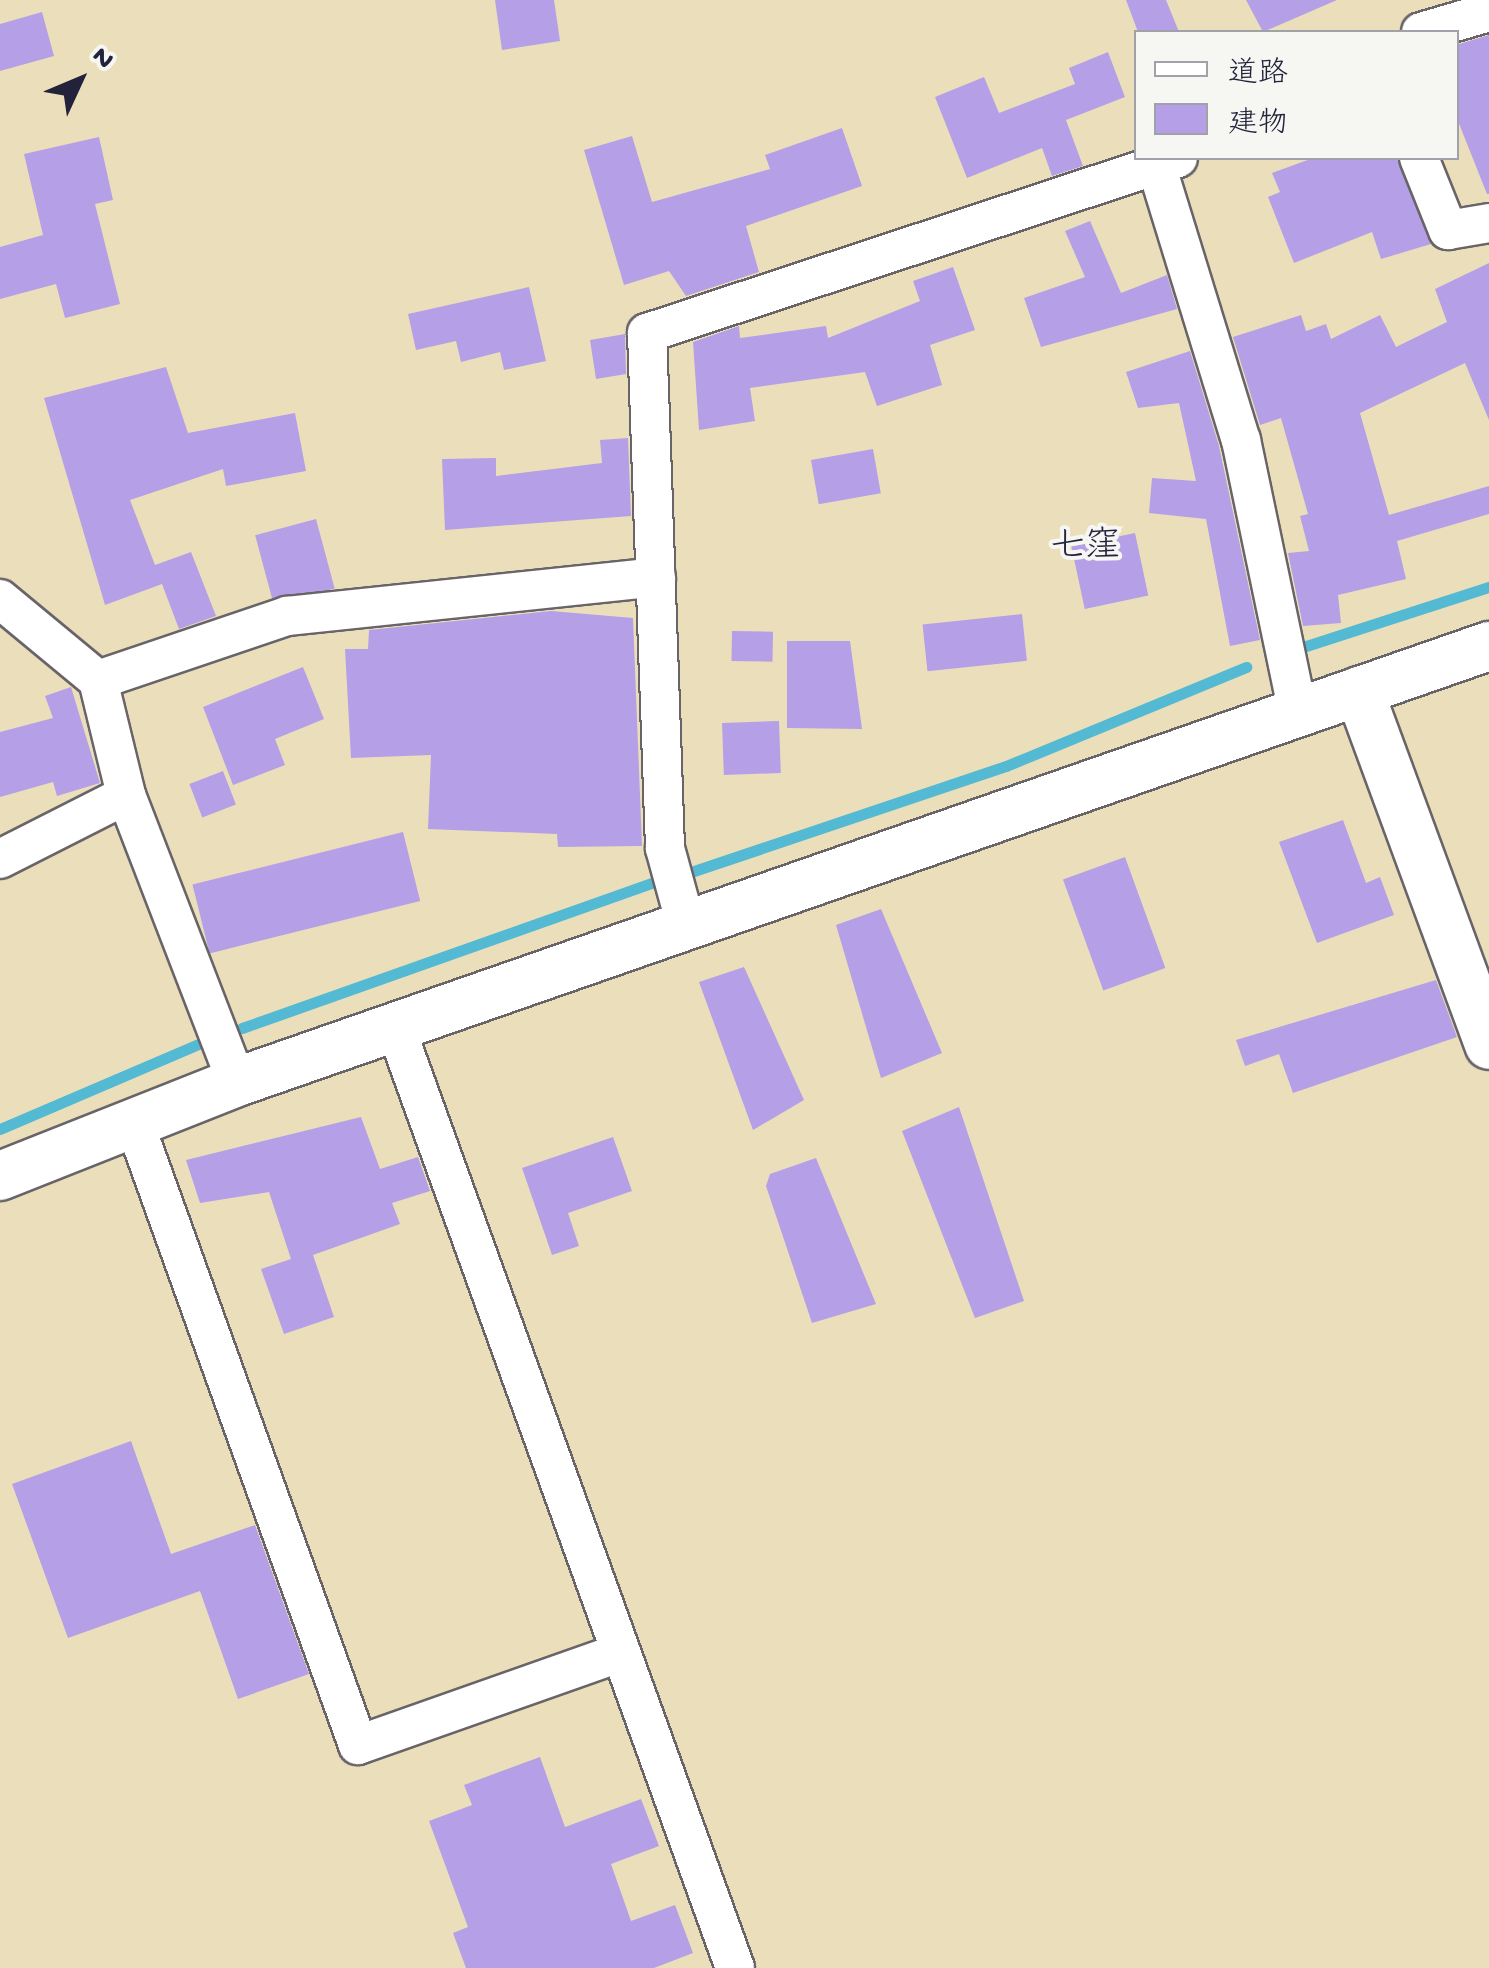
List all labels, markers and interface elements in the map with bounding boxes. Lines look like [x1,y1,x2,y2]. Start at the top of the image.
north arrow [30,30,130,130]
legend [1134,30,1459,160]
text: N [84,41,120,77]
text: 道路 [1228,58,1288,93]
text: 建物 [1228,108,1288,143]
district label: 七窪 [1050,528,1120,570]

